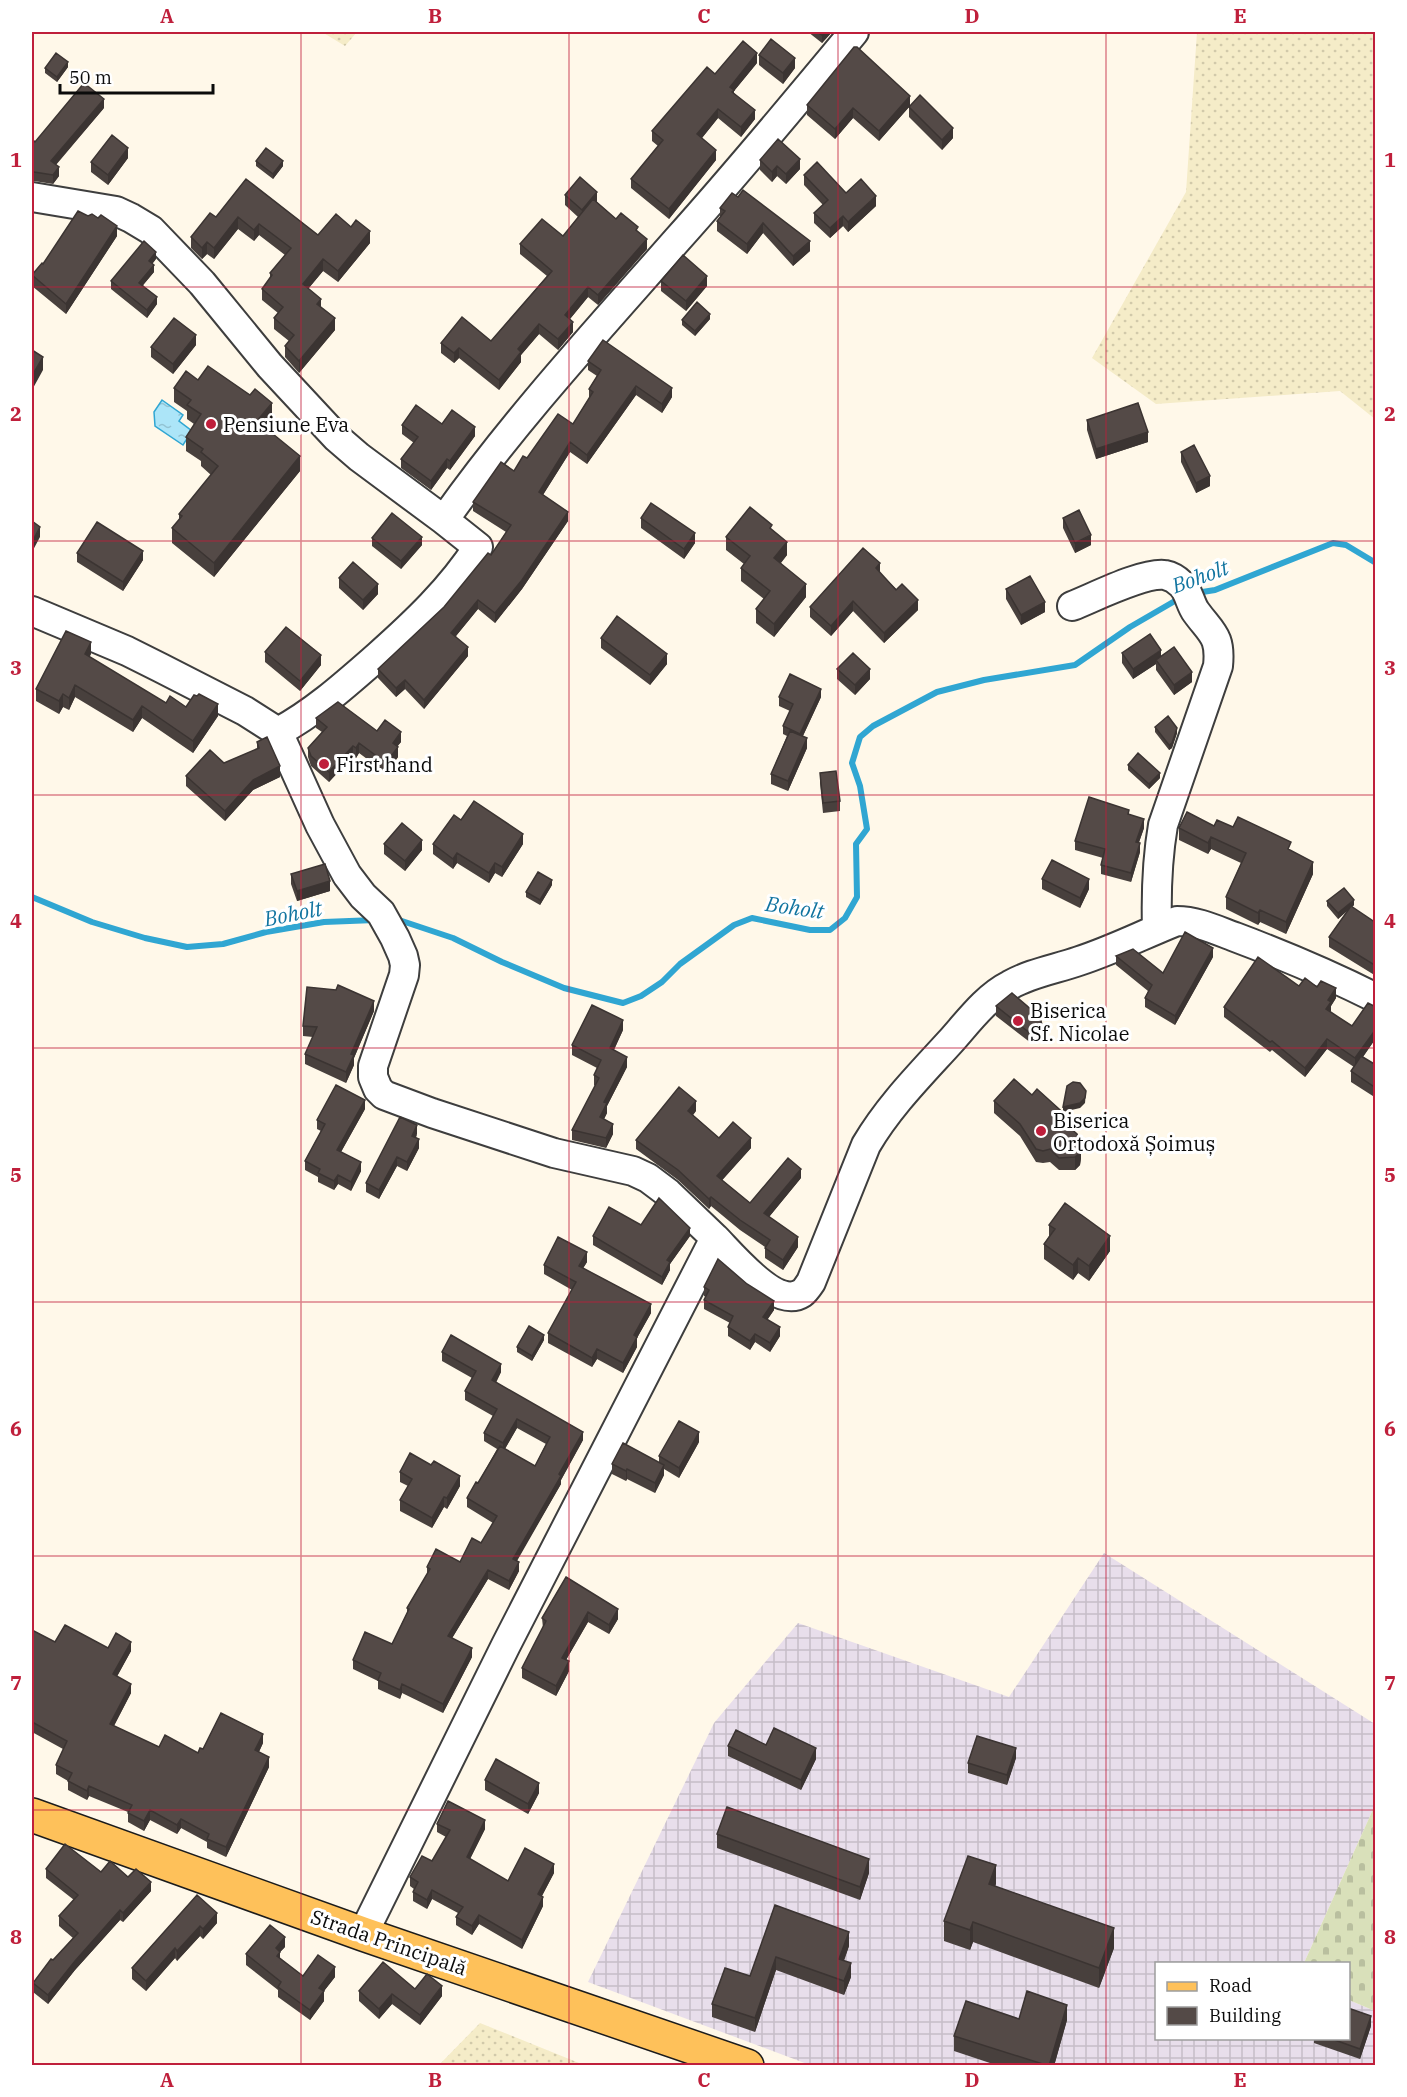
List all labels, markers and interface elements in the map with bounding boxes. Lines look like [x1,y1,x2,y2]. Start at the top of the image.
text: A [160,2,174,29]
text: B [428,2,442,29]
text: C [697,2,711,29]
text: D [964,2,980,29]
text: E [1233,2,1247,29]
scale bar [60,57,213,95]
text: 50 m [69,66,112,89]
text: 1 [10,146,22,173]
text: 1 [1384,146,1396,173]
text: 2 [10,400,22,427]
text: 2 [1384,400,1396,427]
place label: Pensiune Eva [223,411,349,438]
marker: Pensiune Eva [204,417,218,431]
water label: Boholt [1167,553,1233,600]
text: 3 [10,654,22,681]
text: 3 [1384,654,1396,681]
place label: First hand [336,751,433,778]
marker: First hand [317,757,331,771]
water label: Boholt [763,889,827,925]
water label: Boholt [261,894,325,933]
text: 4 [10,907,22,934]
text: 4 [1384,907,1396,934]
place label: Biserica Sf. Nicolae [1030,997,1130,1047]
marker: Biserica Sf. Nicolae [1011,1014,1025,1028]
place label: Biserica Ortodoxă Șoimuș [1053,1107,1215,1157]
marker: Biserica Ortodoxă Șoimuș [1034,1124,1048,1138]
text: 5 [10,1161,22,1188]
text: 5 [1384,1161,1396,1188]
text: 6 [10,1415,22,1442]
text: 6 [1384,1415,1396,1442]
text: 7 [10,1669,22,1696]
text: 7 [1384,1669,1396,1696]
street label: Strada Principală [307,1903,471,1981]
text: 8 [10,1923,22,1950]
text: 8 [1384,1923,1396,1950]
legend [1155,1962,1350,2040]
text: Road [1209,1974,1252,1997]
text: Building [1209,2004,1281,2027]
text: A [160,2066,174,2093]
text: B [428,2066,442,2093]
text: C [697,2066,711,2093]
text: D [964,2066,980,2093]
text: E [1233,2066,1247,2093]

